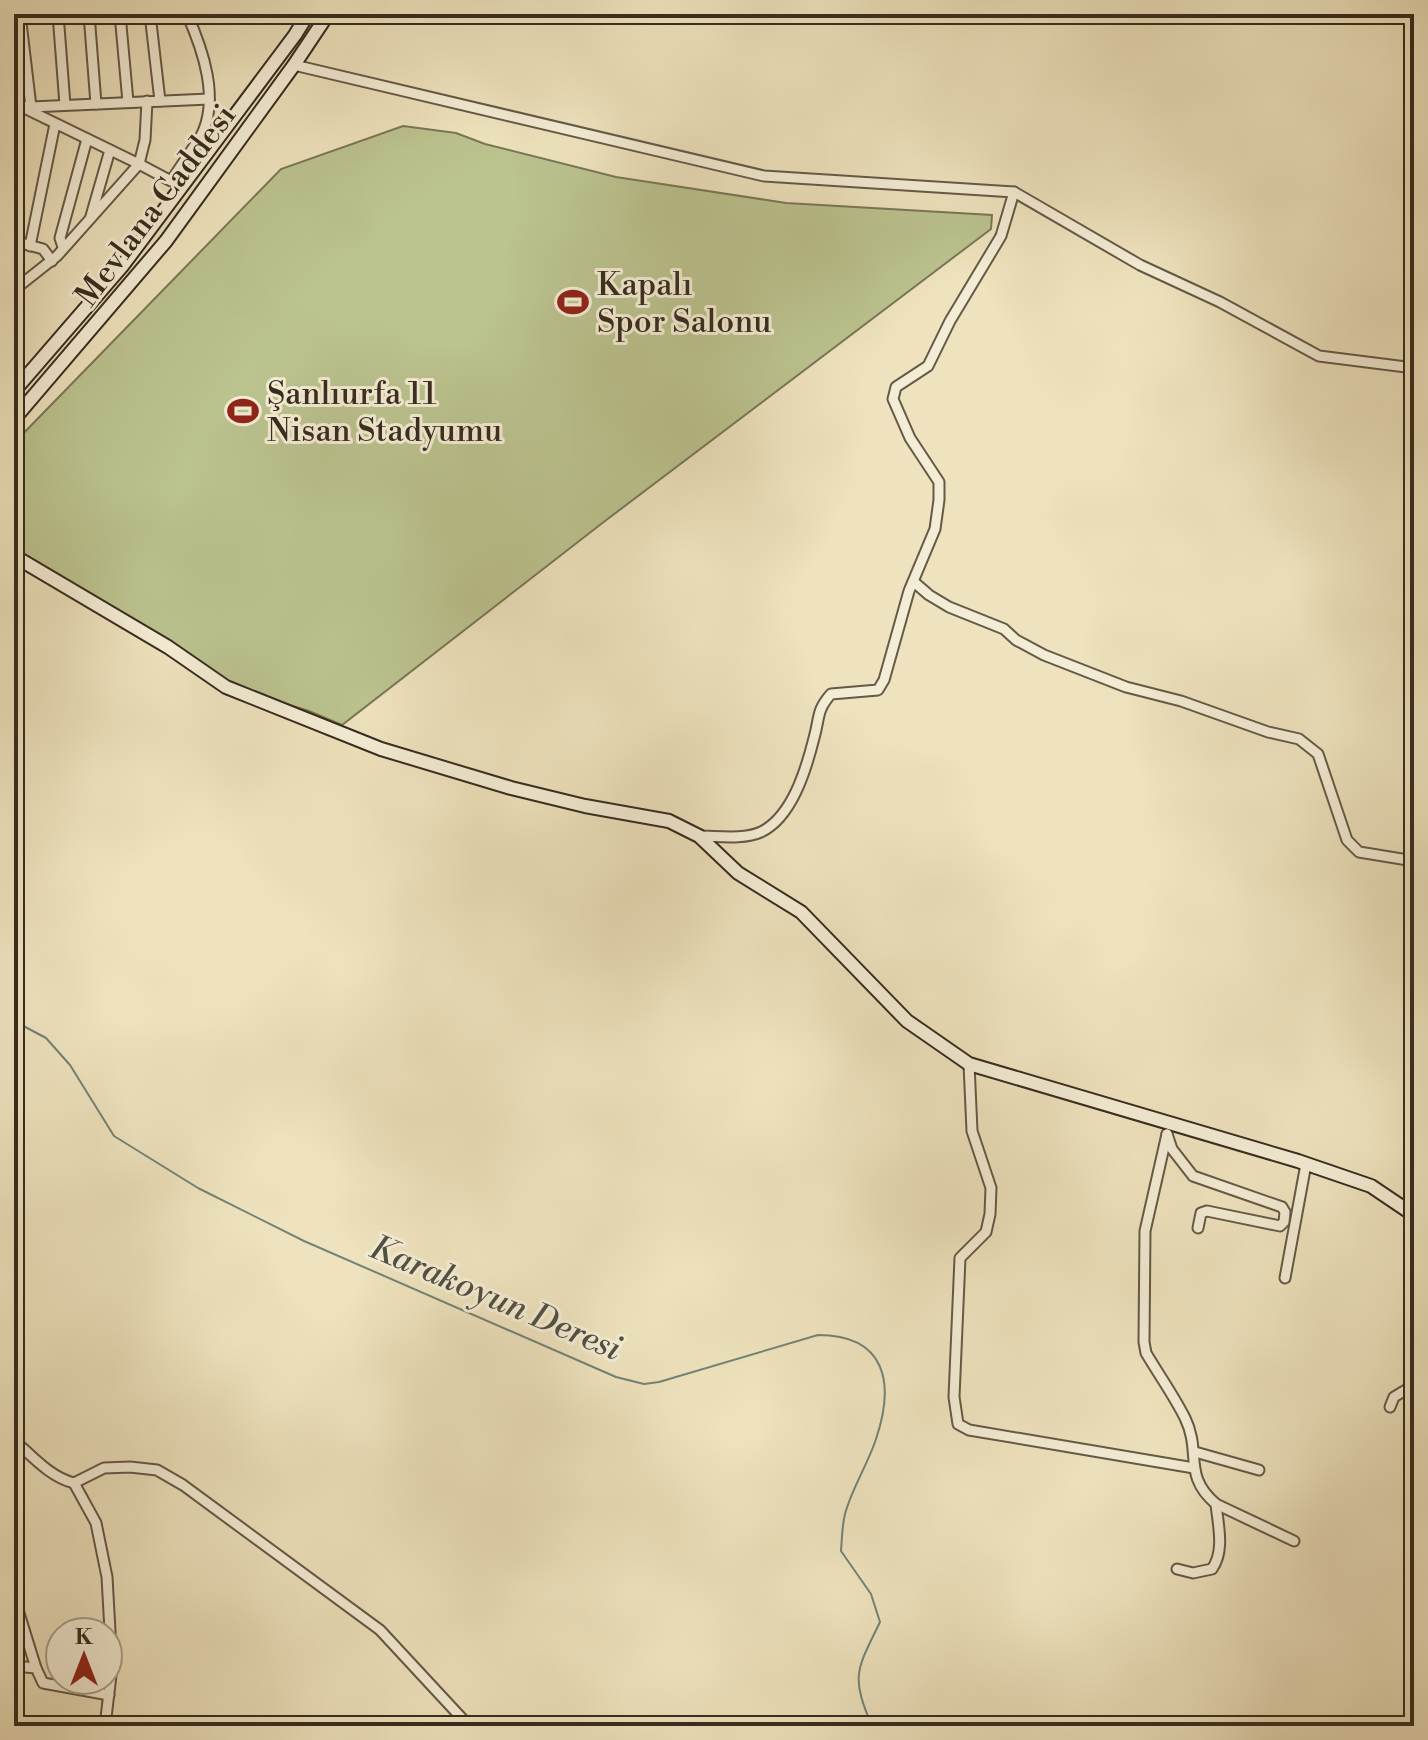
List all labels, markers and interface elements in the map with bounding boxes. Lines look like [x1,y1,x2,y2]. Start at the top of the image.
street label: Mevlana Caddesi [67,97,245,315]
place label: Kapalı Spor Salonu [597,265,772,342]
sports icon: Kapalı Spor Salonu [556,285,590,319]
place label: Şanlıurfa 11 Nisan Stadyumu [267,374,502,451]
sports icon: Şanlıurfa 11 Nisan Stadyumu [226,394,260,428]
water label: Karakoyun Deresi [363,1227,628,1371]
north arrow [44,1616,124,1696]
text: K [75,1624,94,1651]

